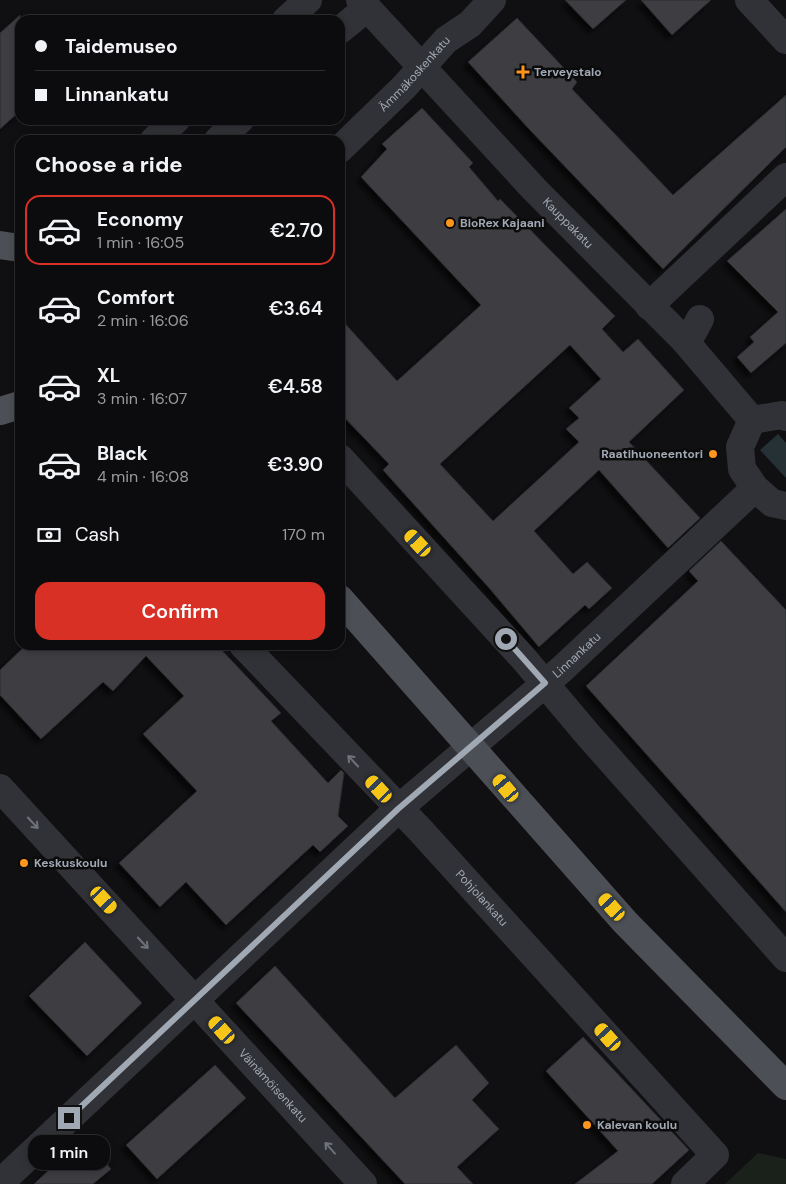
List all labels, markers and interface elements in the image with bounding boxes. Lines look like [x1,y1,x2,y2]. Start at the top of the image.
street label: Ämmäkoskenkatu [375,32,454,115]
text: Taidemuseo [65,34,178,59]
place label: Terveystalo [534,64,602,80]
marker: Terveystalo [516,65,530,79]
text: Linnankatu [65,82,169,107]
text: Choose a ride [35,150,183,179]
street label: Kauppakatu [539,194,597,252]
text: Economy [97,207,184,232]
icon: car [37,208,82,253]
place label: BioRex Kajaani [460,215,544,231]
marker: BioRex Kajaani [444,217,456,229]
text: €2.70 [270,218,323,243]
text: 1 min · 16:05 [97,232,184,253]
text: Comfort [97,285,175,310]
icon: car [37,286,82,331]
text: €3.64 [269,296,323,321]
text: 2 min · 16:06 [97,310,189,331]
text: XL [97,363,120,388]
icon: car [37,364,82,409]
text: €4.58 [268,374,323,399]
text: 3 min · 16:07 [97,388,187,409]
text: Black [97,441,148,466]
icon: car [37,442,82,487]
place label: Raatihuoneentori [601,446,703,462]
marker: Raatihuoneentori [707,448,719,460]
text: €3.90 [268,452,323,477]
text: 4 min · 16:08 [97,466,189,487]
icon: cash [35,521,63,549]
text: Cash [75,522,119,547]
text: 170 m [282,524,325,545]
car [402,527,433,559]
button: Confirm [35,582,325,640]
route start [495,628,517,650]
street label: Linnankatu [549,629,604,682]
one-way arrow [347,754,359,767]
car [490,772,521,804]
car [363,773,394,805]
one-way arrow [27,817,39,830]
place label: Keskuskoulu [34,855,107,871]
marker: Keskuskoulu [18,857,30,869]
street label: Pohjolankatu [452,866,512,930]
car [88,884,119,916]
car [596,891,627,923]
one-way arrow [137,937,149,949]
car [206,1014,237,1046]
car [592,1021,623,1053]
street label: Väinämöisenkatu [235,1046,311,1126]
route end [58,1107,80,1129]
place label: Kalevan koulu [597,1117,677,1133]
marker: Kalevan koulu [581,1119,593,1131]
callout: 1 min [28,1136,110,1170]
text: 1 min [50,1142,88,1163]
one-way arrow [324,1142,336,1154]

